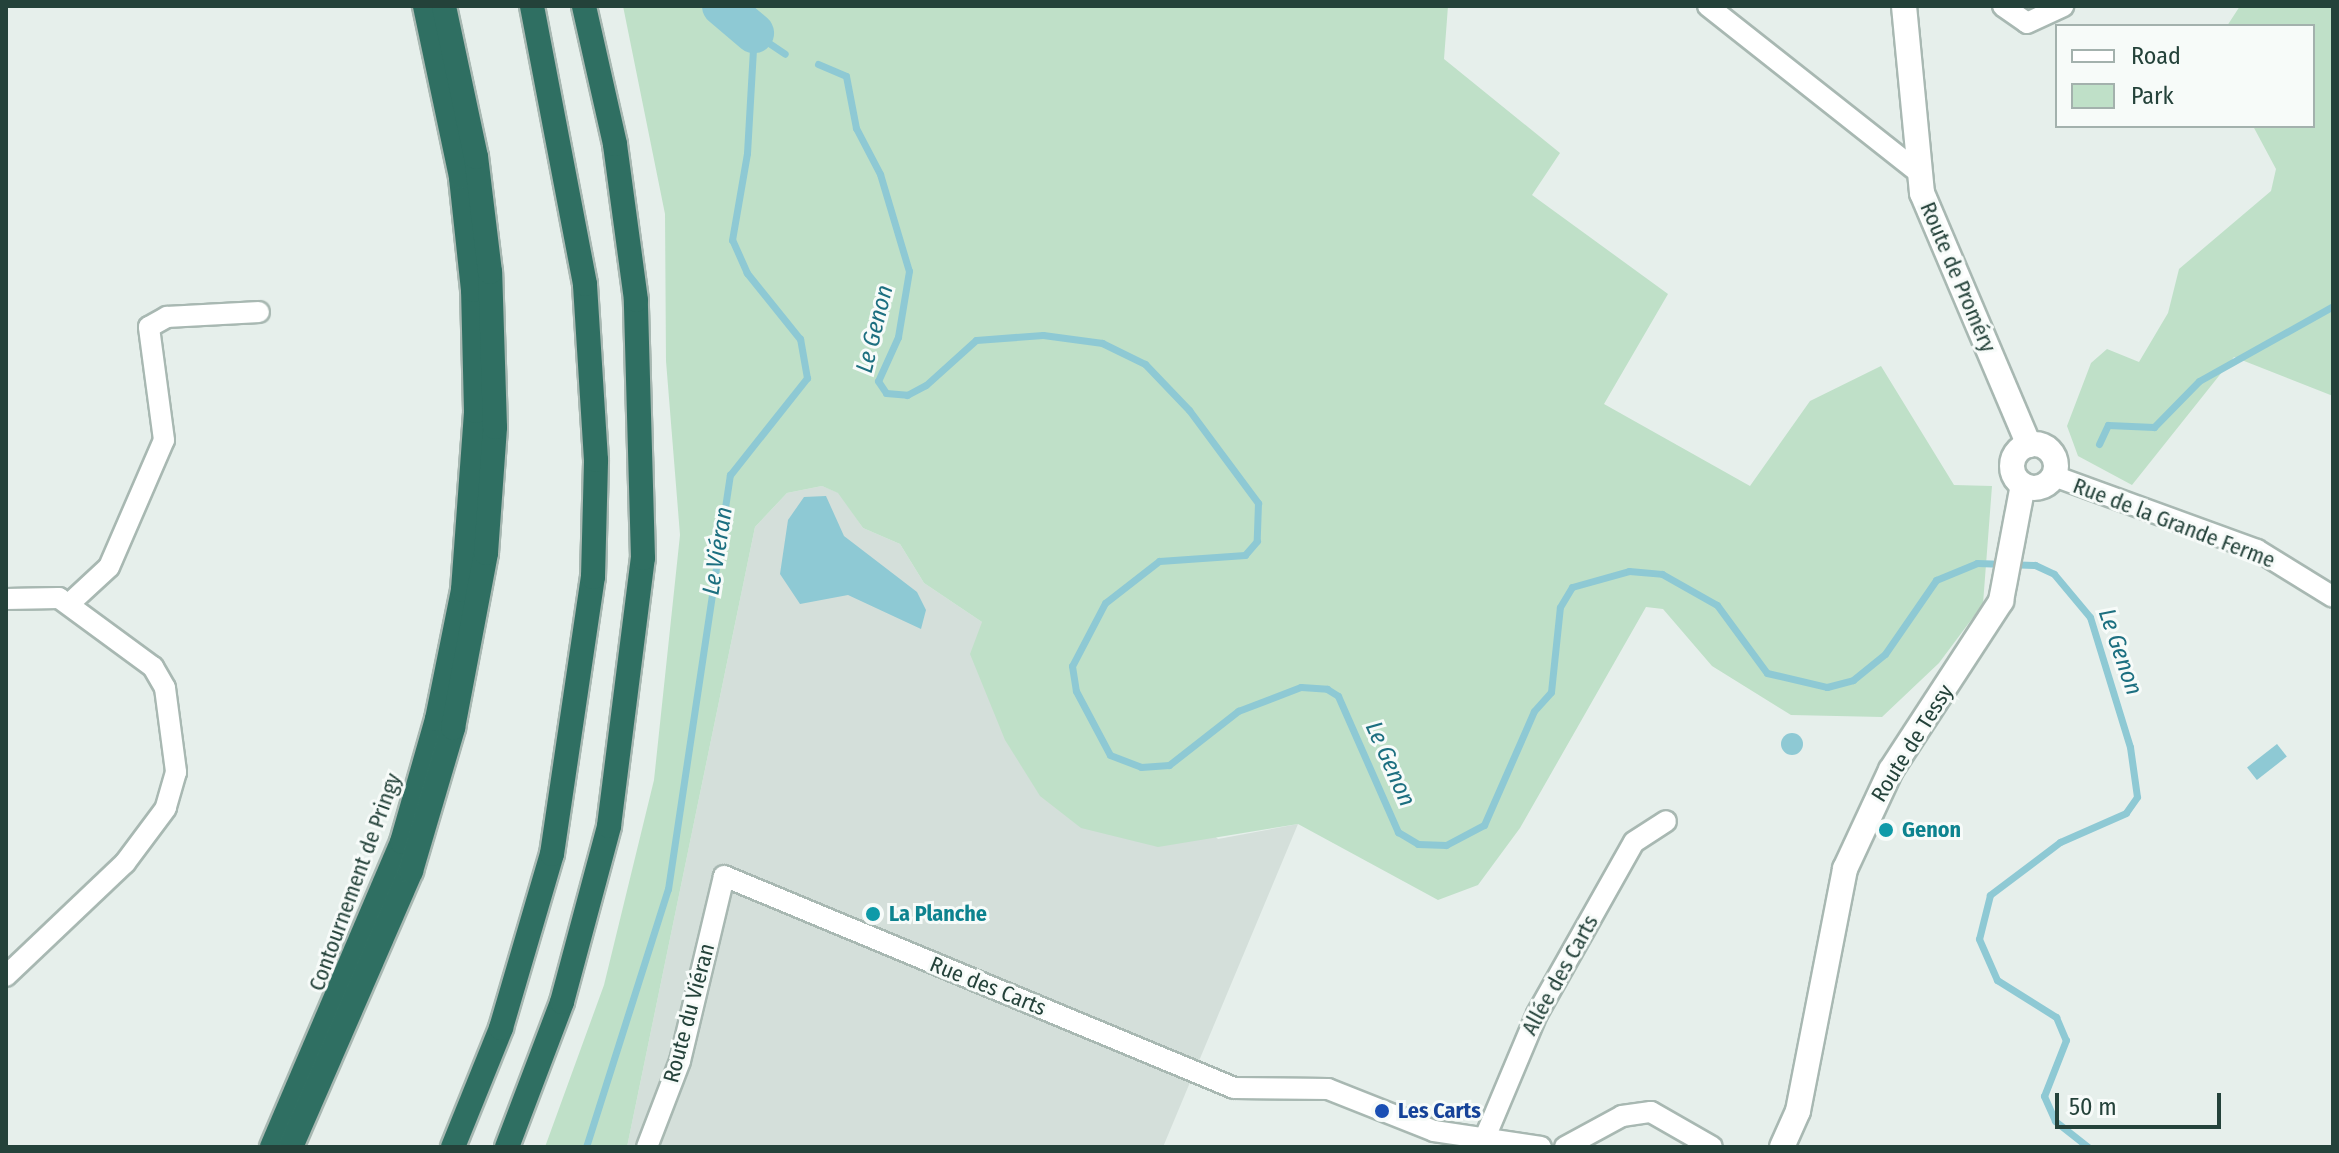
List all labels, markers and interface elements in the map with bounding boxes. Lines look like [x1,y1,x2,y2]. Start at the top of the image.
legend [2055,24,2315,128]
text: Road [2131,42,2181,70]
text: Park [2131,82,2174,110]
street label: Route de Proméry [1915,198,2001,356]
water label: Le Genon [850,282,900,376]
street label: Rue de la Grande Ferme [2069,472,2279,574]
water label: Le Viéran [697,505,739,597]
water label: Le Genon [2092,605,2148,699]
street label: Route de Tessy [1865,679,1959,807]
water label: Le Genon [1359,717,1421,811]
street label: Contournement de Pringy [303,770,407,994]
place label: Genon [1902,817,1961,843]
marker: Genon [1877,821,1895,839]
place label: La Planche [889,901,987,927]
marker: La Planche [864,905,882,923]
street label: Allée des Carts [1516,910,1604,1040]
street label: Route du Viéran [658,940,720,1086]
street label: Rue des Carts [926,951,1050,1021]
scale bar [2059,1077,2225,1127]
text: 50 m [2069,1093,2117,1121]
place label: Les Carts [1398,1098,1481,1124]
marker: Les Carts [1373,1102,1391,1120]

